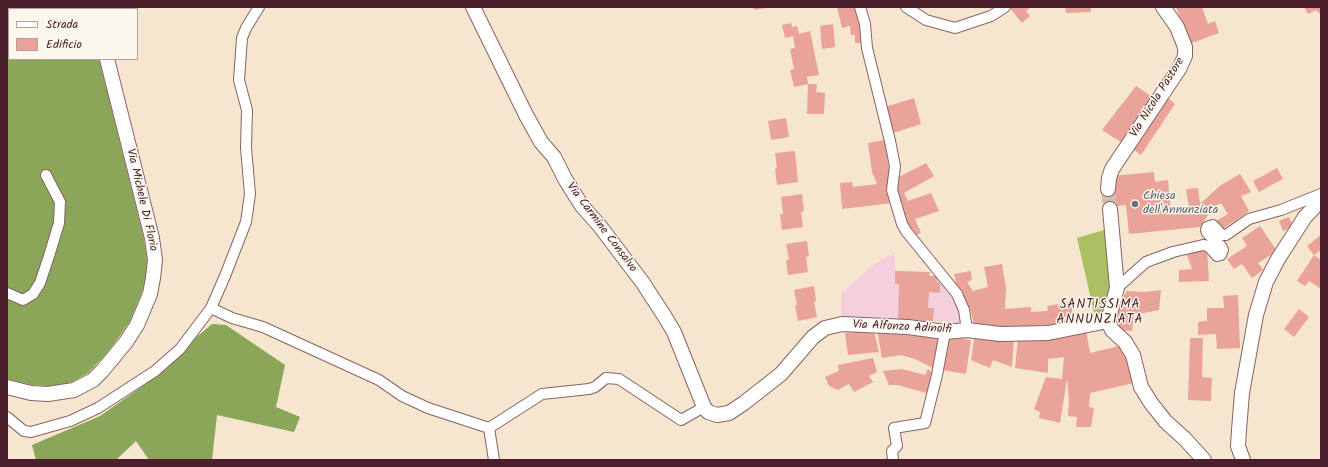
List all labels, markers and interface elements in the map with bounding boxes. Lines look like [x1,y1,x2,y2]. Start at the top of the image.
legend [8,8,138,60]
text: Strada [46,15,78,34]
text: Edificio [46,35,82,54]
street label: Via Nicola Pastore [1128,55,1188,141]
street label: Via Michele Di Florio [122,147,160,253]
street label: Via Carmine Consalvo [563,180,639,276]
place label: Chiesa dell'Annunziata [1143,190,1218,218]
marker: Chiesa dell'Annunziata [1130,199,1140,209]
district label: SANTISSIMA ANNUNZIATA [1057,298,1143,329]
street label: Via Alfonzo Adinolfi [852,318,952,338]

